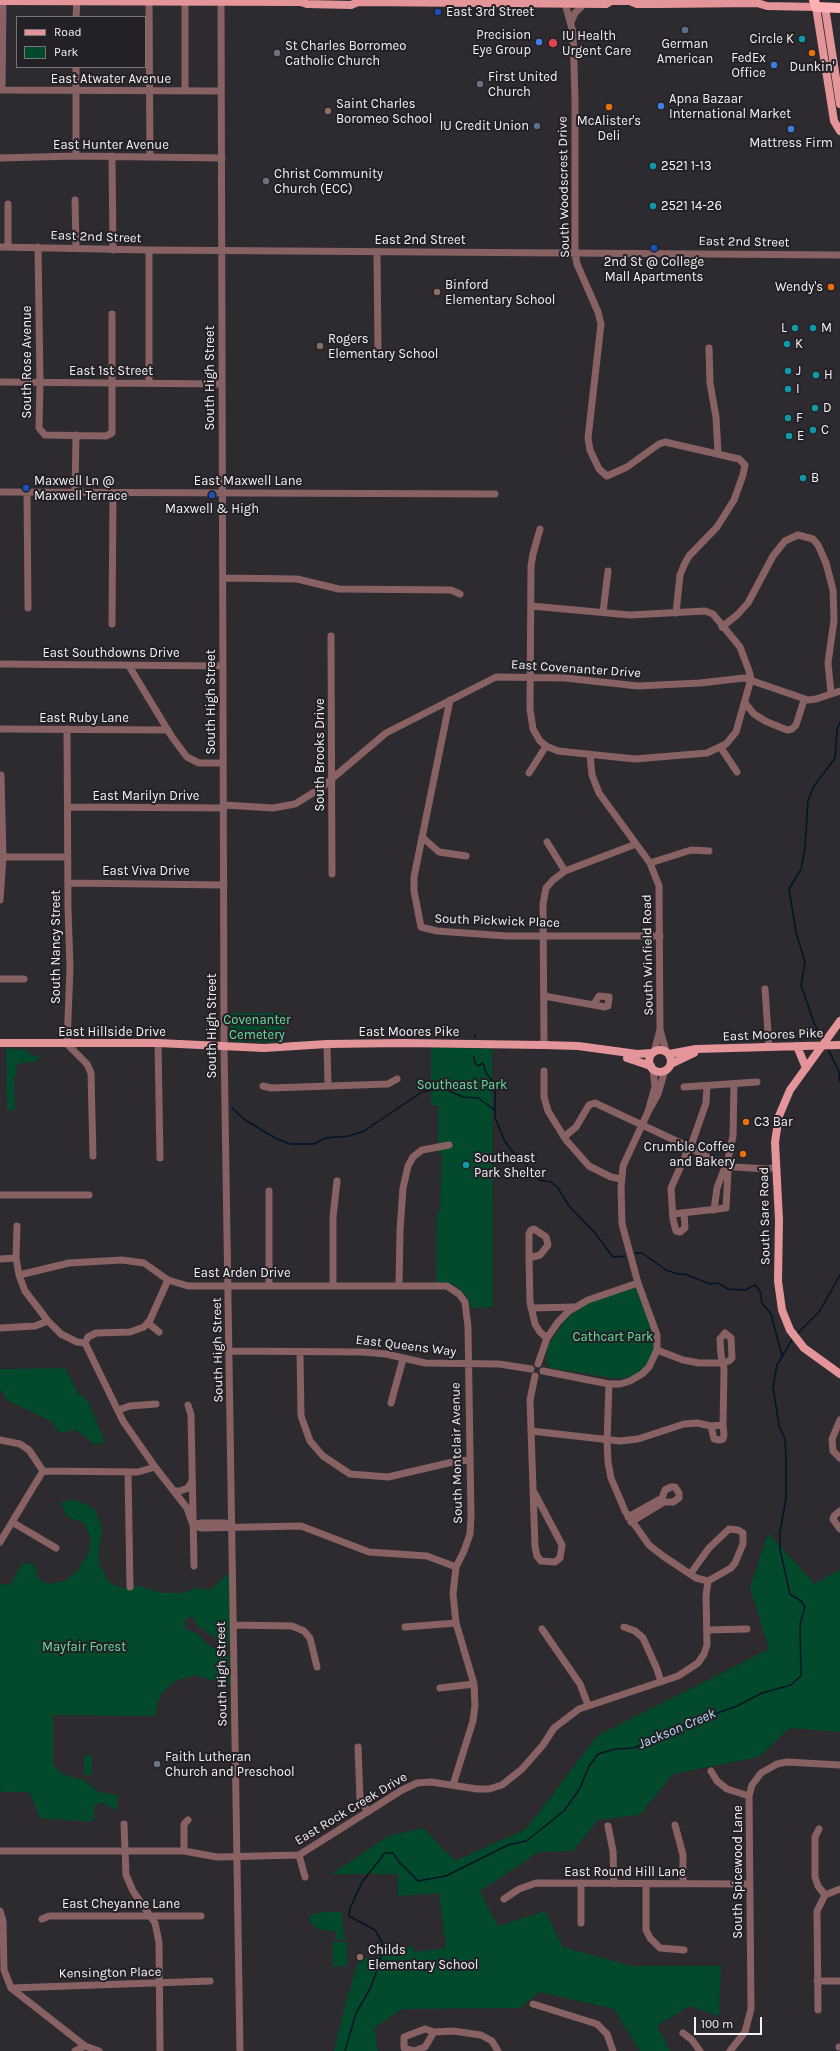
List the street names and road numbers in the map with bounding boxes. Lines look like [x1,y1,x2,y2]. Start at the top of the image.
street label: East Atwater Avenue [51,71,171,87]
street label: South Woodscrest Drive [555,116,573,258]
street label: East Hunter Avenue [53,137,169,153]
street label: East 2nd Street [50,228,142,246]
street label: East 2nd Street [374,232,466,248]
street label: East 2nd Street [698,233,790,251]
street label: South Rose Avenue [19,305,35,419]
street label: South High Street [202,325,218,431]
street label: East 1st Street [69,363,153,379]
street label: East Maxwell Lane [194,473,302,489]
street label: East Southdowns Drive [42,645,180,661]
street label: South High Street [203,649,219,755]
street label: East Covenanter Drive [511,657,641,681]
street label: South Brooks Drive [312,698,328,812]
street label: East Ruby Lane [39,710,129,726]
street label: East Marilyn Drive [93,788,199,804]
street label: East Viva Drive [102,863,190,879]
street label: South Nancy Street [48,890,64,1004]
street label: South Winfield Road [639,894,657,1016]
street label: South Pickwick Place [434,911,560,931]
street label: South High Street [204,973,220,1079]
street label: East Hillside Drive [58,1024,166,1040]
street label: East Moores Pike [359,1024,459,1040]
street label: East Moores Pike [722,1025,824,1045]
street label: South Sare Road [756,1167,774,1265]
street label: East Arden Drive [193,1265,291,1281]
street label: South High Street [209,1297,227,1403]
street label: East Queens Way [355,1332,457,1360]
street label: South Montclair Avenue [448,1382,466,1524]
street label: South High Street [213,1621,231,1727]
street label: East Rock Creek Drive [292,1769,410,1849]
street label: South Spicewood Lane [730,1805,746,1939]
street label: East Round Hill Lane [564,1864,686,1880]
street label: East Cheyanne Lane [62,1896,180,1912]
street label: Kensington Place [59,1964,161,1982]

